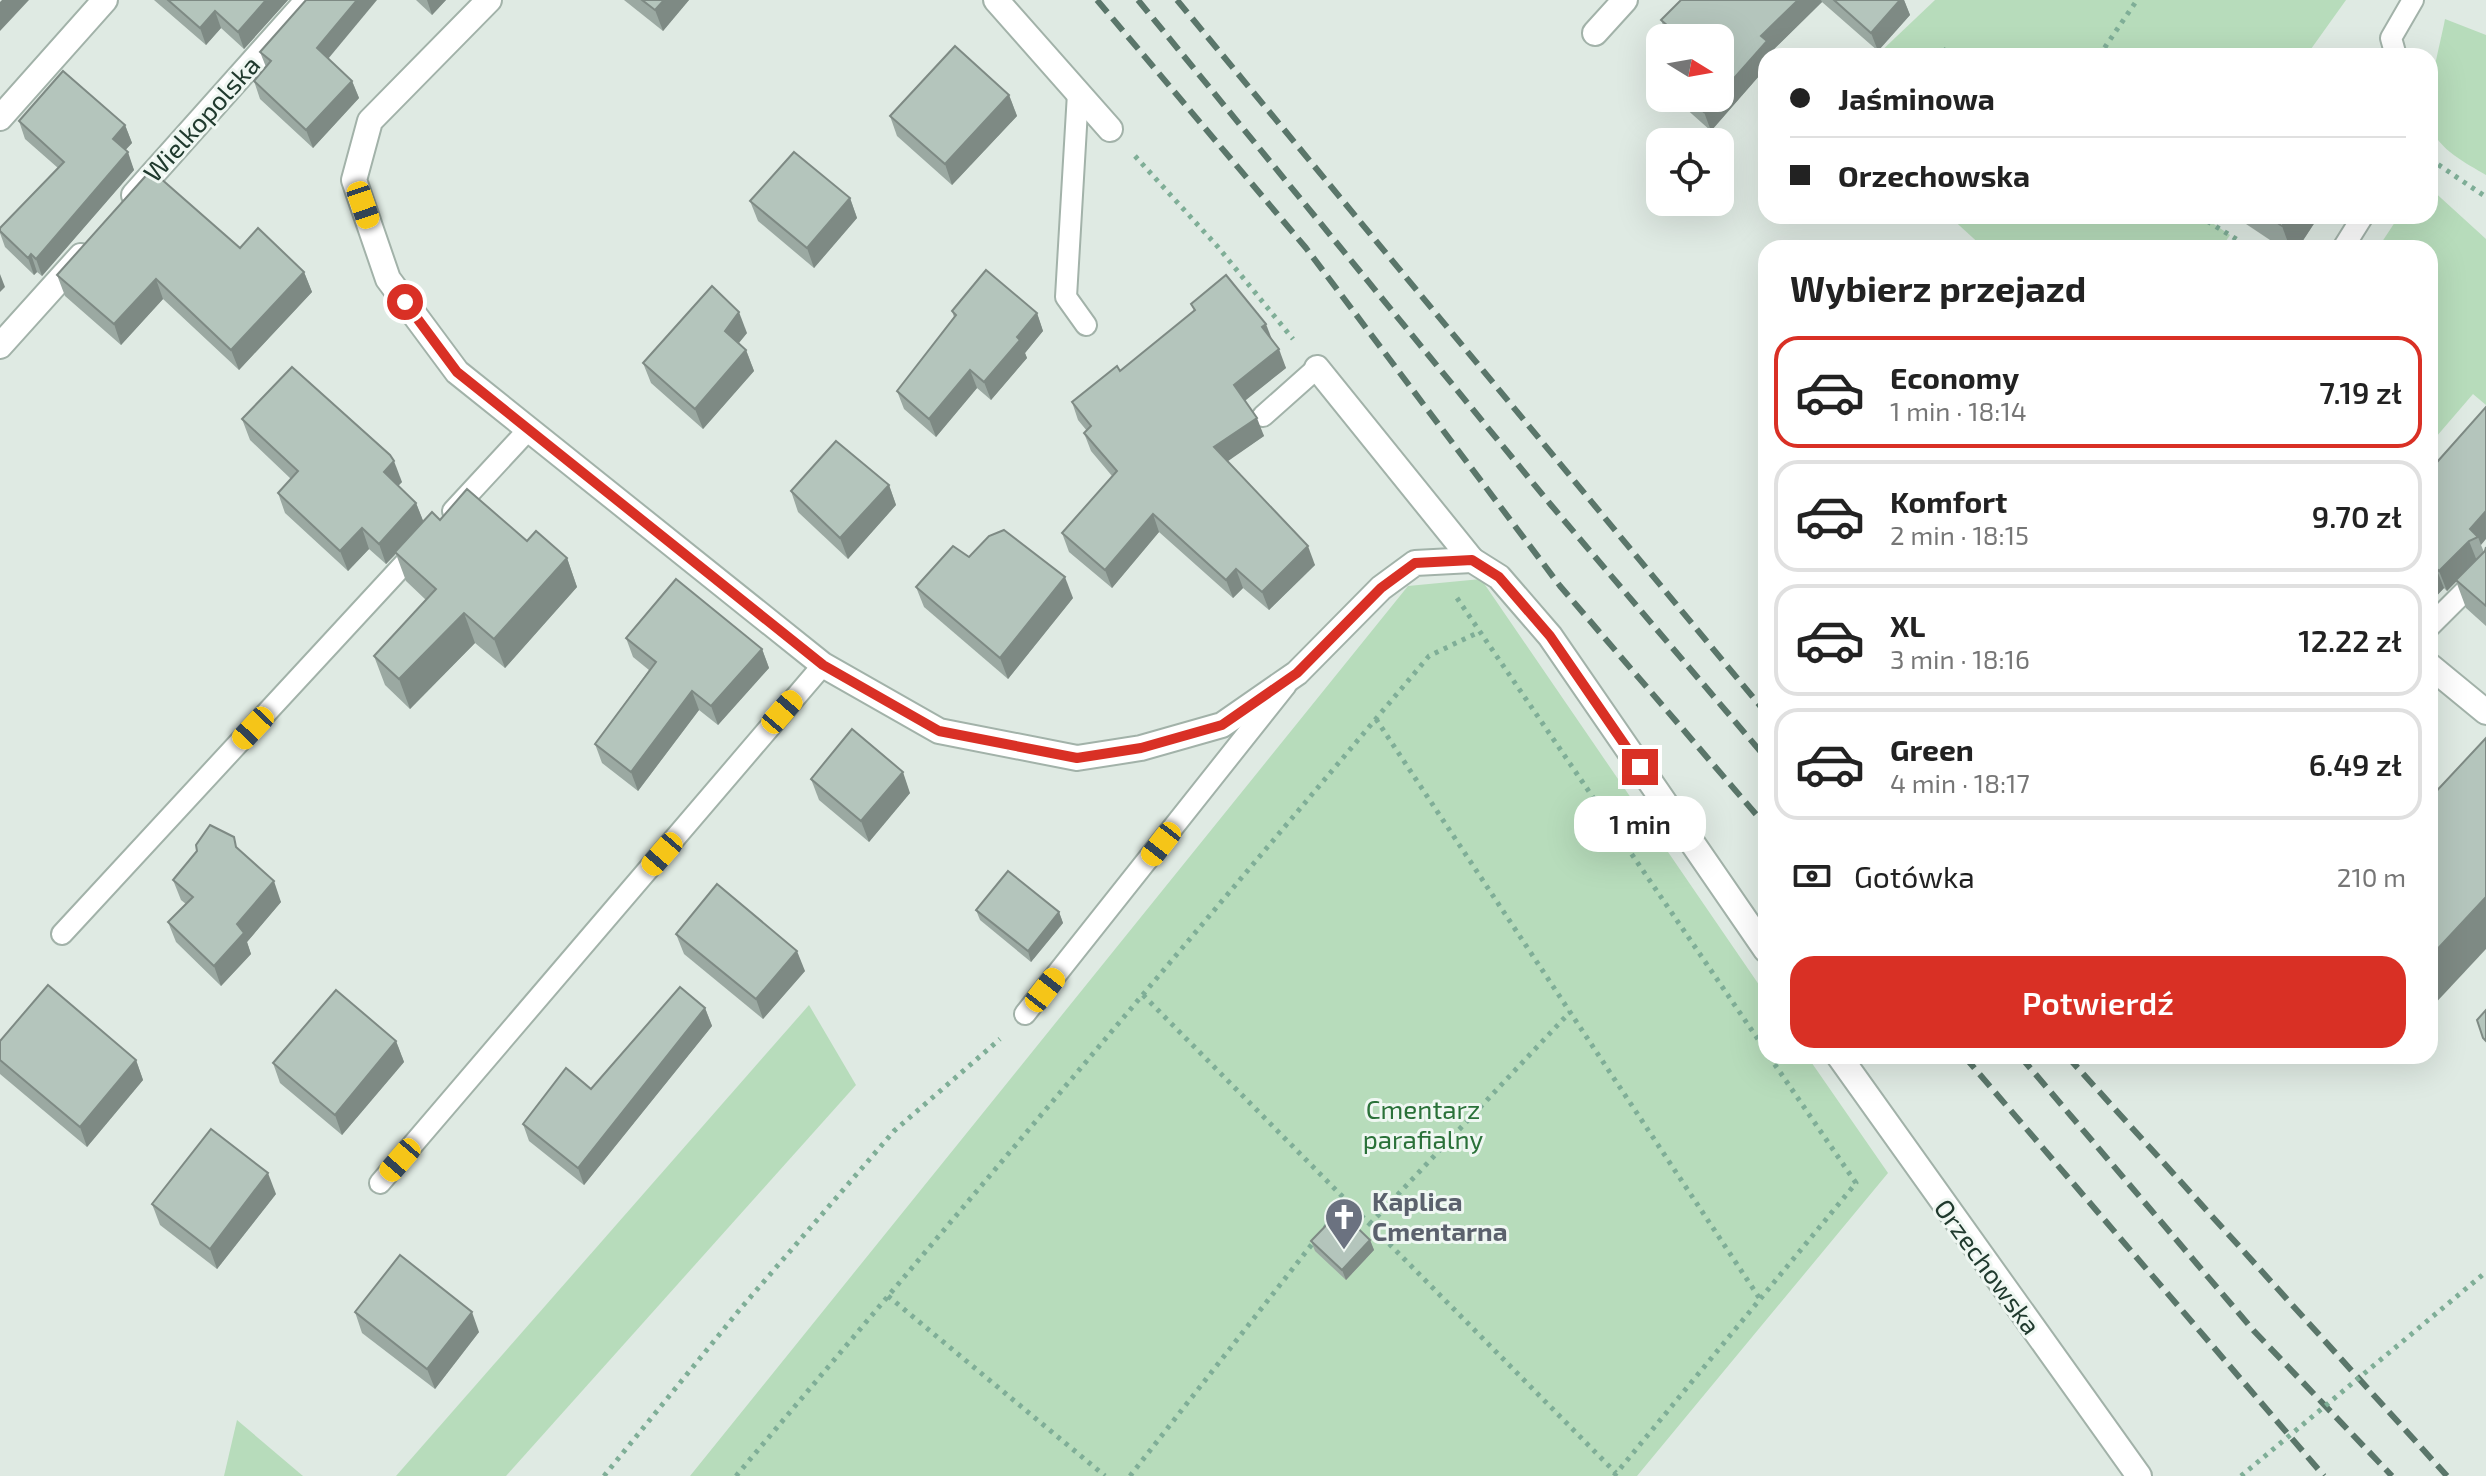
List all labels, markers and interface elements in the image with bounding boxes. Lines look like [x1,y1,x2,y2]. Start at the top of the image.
north arrow [1646,24,1734,112]
map controls [1646,24,1734,216]
street label: Wielkopolska [136,49,265,187]
text: Jaśminowa [1838,80,1995,116]
button: locate [1646,128,1734,216]
text: Orzechowska [1838,157,2030,193]
car [344,178,382,232]
text: Wybierz przejazd [1790,266,2086,309]
route start [387,284,423,320]
icon: car [1794,356,1866,428]
text: Economy [1890,359,2019,395]
text: 7.19 zł [2319,374,2402,410]
text: 1 min · 18:14 [1890,395,2027,426]
icon: car [1794,480,1866,552]
text: Komfort [1890,483,2007,519]
text: 9.70 zł [2312,498,2402,534]
text: 2 min · 18:15 [1890,519,2029,550]
icon: car [1794,604,1866,676]
text: XL [1890,607,1925,643]
text: 12.22 zł [2298,622,2402,658]
text: 3 min · 18:16 [1890,643,2030,674]
car [757,686,807,738]
car [228,702,278,754]
icon: car [1794,728,1866,800]
text: Green [1890,731,1974,767]
text: 6.49 zł [2309,746,2402,782]
route end [1622,749,1658,785]
text: 4 min · 18:17 [1890,767,2030,798]
callout: 1 min [1574,795,1706,851]
text: 1 min [1609,808,1671,839]
car [1137,818,1185,870]
car [637,828,687,880]
icon: cash [1790,854,1834,898]
text: Gotówka [1854,858,1975,894]
text: 210 m [2337,861,2406,892]
button: Potwierdź [1790,956,2406,1048]
car [1021,964,1069,1016]
park label: Cmentarz parafialny [1363,1093,1484,1154]
car [375,1134,425,1186]
place label: Kaplica Cmentarna [1372,1185,1508,1246]
street label: Orzechowska [1929,1192,2048,1340]
church icon: Kaplica Cmentarna [1323,1196,1365,1251]

